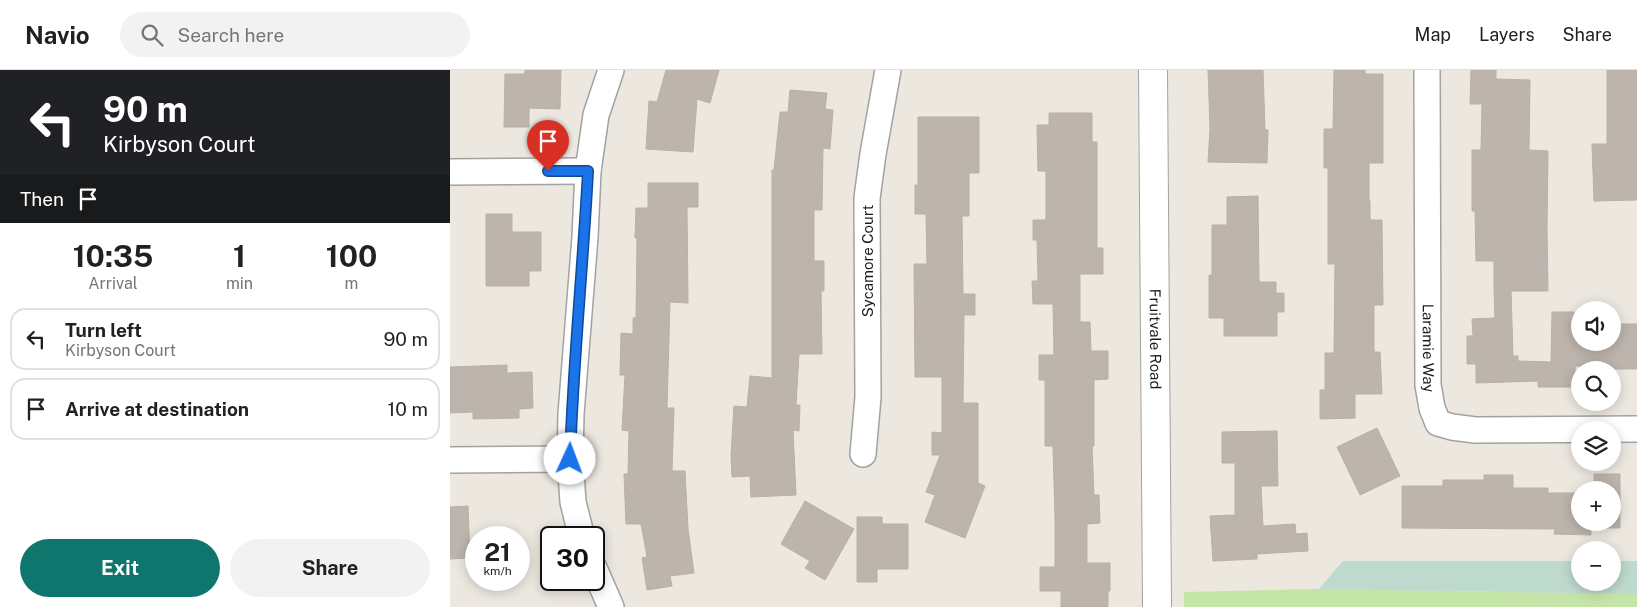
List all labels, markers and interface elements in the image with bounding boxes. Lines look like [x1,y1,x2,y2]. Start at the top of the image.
search box [120,12,470,57]
text: Navio [25,21,90,49]
icon: search [138,21,166,49]
text: Search here [178,24,284,46]
text: Map [1415,24,1451,45]
text: Layers [1479,24,1535,45]
text: Share [1563,24,1612,45]
text: 90 m [103,89,188,130]
icon: left [20,90,85,155]
pin [527,120,569,171]
icon: arrive [534,127,562,155]
text: Kirbyson Court [103,131,256,157]
icon: arrive [74,185,102,213]
text: Then [20,188,64,210]
street label: Sycamore Court [859,205,876,317]
text: 10:35 [73,238,153,274]
text: 1 [233,238,246,274]
text: 100 [326,238,377,274]
text: Arrival [88,274,138,293]
text: min [226,274,253,293]
text: m [345,274,358,293]
street label: Fruitvale Road [1147,289,1164,389]
map controls [1571,301,1621,591]
button: sound [1571,301,1621,351]
street label: Laramie Way [1420,304,1438,394]
text: Turn left [65,319,142,341]
icon: left [22,325,50,353]
text: 90 m [384,328,428,350]
text: Kirbyson Court [65,341,176,360]
button: search [1571,361,1621,411]
icon: arrive [22,395,50,423]
text: Arrive at destination [65,398,249,420]
text: 10 m [388,398,428,420]
button: layers [1571,421,1621,471]
position arrow [543,432,595,484]
button: + [1571,481,1621,531]
speed limit sign: 30 [540,526,605,591]
text: 21 [484,537,511,567]
button: Exit [20,539,220,597]
button: Share [230,539,430,597]
button: − [1571,541,1621,591]
text: km/h [483,564,512,578]

